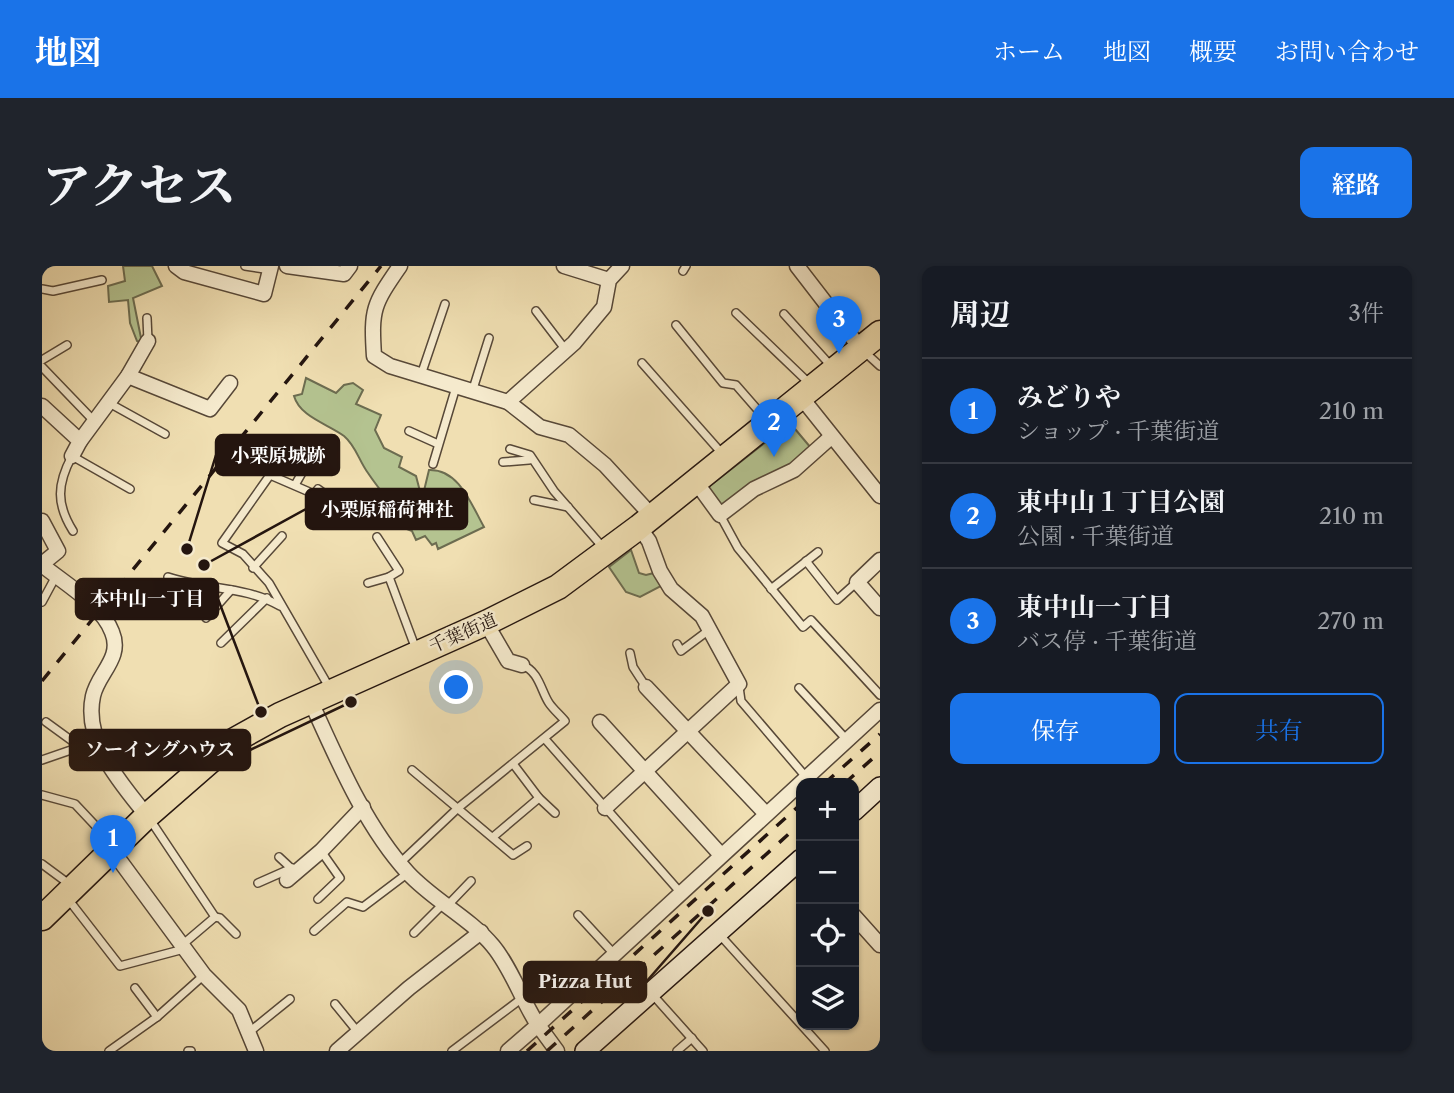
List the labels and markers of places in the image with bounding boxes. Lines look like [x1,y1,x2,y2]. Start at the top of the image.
pin: 3 [816,296,862,354]
pin: 2 [751,399,797,457]
callout: 小栗原城跡 [216,435,339,475]
callout: 小栗原稲荷神社 [306,489,467,529]
callout: 本中山一丁目 [76,579,218,619]
callout: ソーイングハウス [70,730,250,770]
pin: 1 [90,815,136,873]
callout: Pizza Hut [524,962,646,1002]

